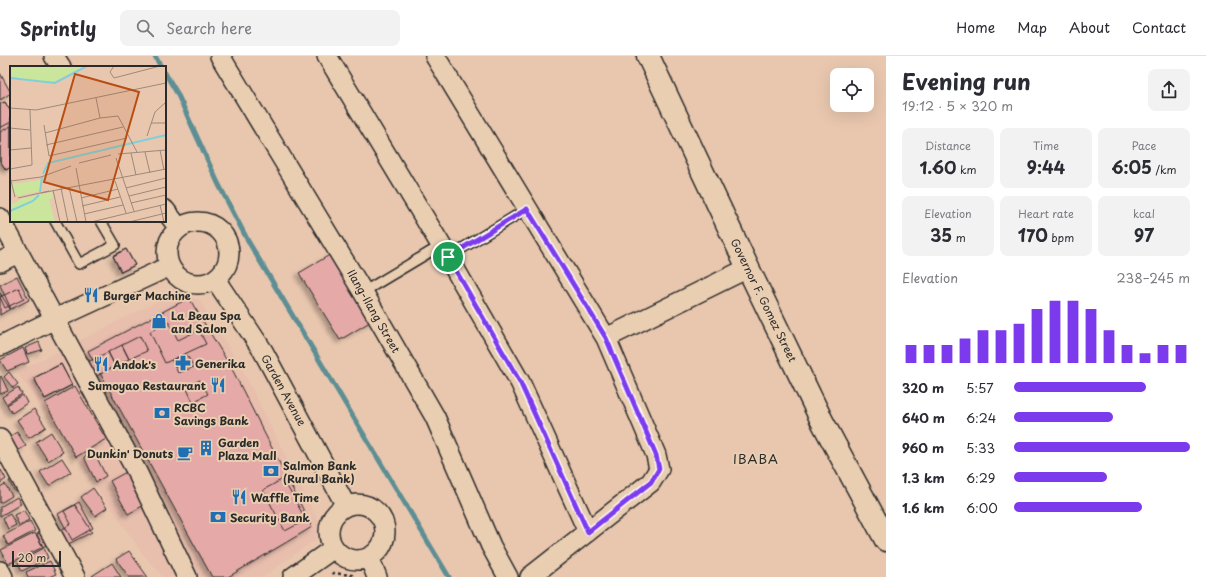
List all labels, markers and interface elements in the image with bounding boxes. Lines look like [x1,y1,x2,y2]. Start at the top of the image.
search box [120,10,400,46]
text: Sprintly [20,14,96,42]
text: Search here [166,16,252,39]
icon: search [134,17,156,39]
text: Home [956,17,995,38]
text: Map [1017,17,1047,38]
text: About [1069,17,1110,38]
text: Contact [1132,17,1186,38]
text: Evening run [902,64,1031,97]
inset map [10,66,166,222]
map controls [830,68,874,112]
button: locate [830,68,874,112]
button: share [1148,69,1190,111]
text: 19:12 · 5 × 320 m [902,96,1013,115]
text: Distance [925,137,971,154]
text: Time [1033,137,1059,154]
text: Pace [1132,137,1156,154]
text: 1.60 [920,154,956,180]
text: 9:44 [1027,154,1065,180]
text: 6:05 [1111,154,1152,180]
text: km [956,161,976,178]
text: /km [1152,161,1177,178]
text: Elevation [924,205,972,222]
text: Heart rate [1018,205,1074,222]
text: kcal [1133,205,1155,222]
text: 35 [930,222,952,248]
text: 170 [1018,222,1048,248]
text: 97 [1134,222,1154,248]
text: m [952,229,966,246]
text: bpm [1048,229,1074,246]
street label: Governor F. Gomez Street [727,235,801,365]
pin [431,240,465,274]
icon: arrive [437,246,459,268]
street label: Ilang-Ilang Street [343,266,405,356]
text: Elevation [902,268,958,287]
text: 238–245 m [1117,268,1190,287]
restaurant icon: Burger Machine [82,286,100,304]
place label: Burger Machine [103,287,191,304]
place label: La Beau Spa and Salon [171,307,242,337]
shop icon: La Beau Spa and Salon [150,312,168,330]
street label: Garden Avenue [257,351,311,429]
pharmacy icon: Generika [174,354,192,372]
restaurant icon: Andok's [92,355,110,373]
place label: Generika [195,355,246,372]
place label: Andok's [112,356,156,373]
restaurant icon: Sumoyao Restaurant [209,376,227,394]
place label: Sumoyao Restaurant [88,377,206,394]
text: 320 m [902,378,944,397]
text: 5:57 [966,378,994,397]
place label: RCBC Savings Bank [174,399,249,429]
bank icon: RCBC Savings Bank [153,404,171,422]
text: 640 m [902,408,945,427]
text: 6:24 [966,408,996,427]
place label: Garden Plaza Mall [218,434,276,464]
text: 960 m [902,438,944,457]
text: 5:33 [966,438,995,457]
building icon: Garden Plaza Mall [197,439,215,457]
cafe icon: Dunkin' Donuts [176,444,194,462]
place label: Dunkin' Donuts [87,445,174,462]
district label: IBABA [733,449,779,468]
place label: Salmon Bank (Rural Bank) [283,457,357,487]
bank icon: Salmon Bank (Rural Bank) [262,462,280,480]
text: 1.3 km [902,468,945,487]
text: 6:29 [966,468,995,487]
restaurant icon: Waffle Time [230,488,248,506]
place label: Waffle Time [251,489,319,506]
text: 1.6 km [902,498,944,517]
text: 6:00 [966,498,998,517]
bank icon: Security Bank [209,508,227,526]
place label: Security Bank [230,509,311,526]
scale bar [12,549,61,568]
text: 20 m [18,549,46,566]

